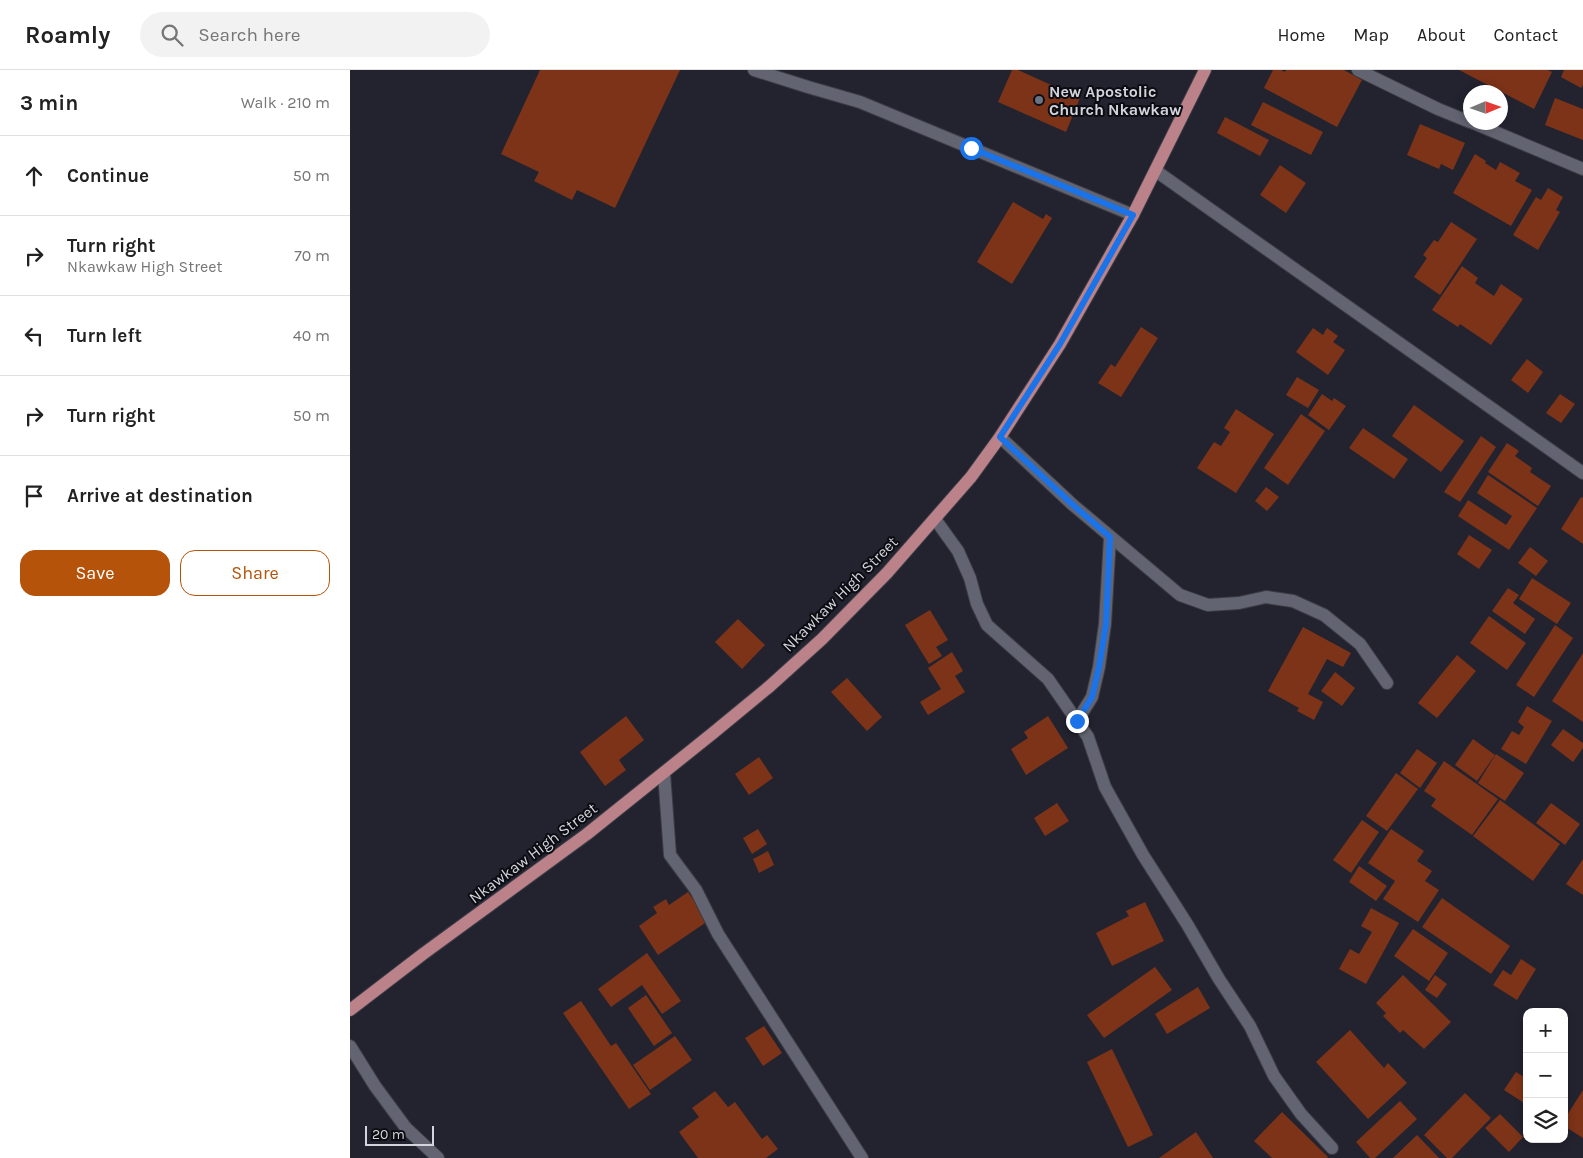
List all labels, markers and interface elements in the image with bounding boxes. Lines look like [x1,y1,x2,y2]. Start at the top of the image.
search box [140,12,490,57]
text: Roamly [25,21,110,49]
icon: search [158,21,186,49]
text: Search here [198,24,300,46]
text: Home [1277,24,1325,46]
text: Map [1353,24,1389,46]
text: About [1417,24,1466,46]
text: Contact [1494,24,1558,46]
place label: New Apostolic Church Nkawkaw [1049,82,1181,119]
north arrow [1463,85,1508,130]
text: 3 min [20,91,78,115]
text: Walk · 210 m [241,93,330,112]
marker: New Apostolic Church Nkawkaw [1033,94,1045,106]
route start [960,137,983,160]
icon: ahead [20,162,48,190]
text: Continue [67,165,149,187]
text: 50 m [293,166,330,185]
text: Turn right [67,235,156,257]
icon: right [20,242,48,270]
text: 70 m [294,246,330,265]
text: Nkawkaw High Street [67,257,222,276]
icon: left [20,322,48,350]
text: Turn left [67,325,142,347]
text: 40 m [293,326,330,345]
icon: right [20,402,48,430]
text: Turn right [67,405,156,427]
text: 50 m [293,406,330,425]
icon: arrive [20,482,48,510]
text: Arrive at destination [67,485,253,507]
street label: Nkawkaw High Street [778,532,902,656]
button: Save [20,550,170,596]
button: Share [180,550,330,596]
route end [1066,710,1089,733]
street label: Nkawkaw High Street [465,799,601,907]
map controls [1523,1008,1568,1143]
button: + [1523,1008,1568,1053]
button: − [1523,1053,1568,1098]
button: layers [1523,1098,1568,1143]
scale bar [365,1123,434,1146]
text: 20 m [372,1126,405,1143]

